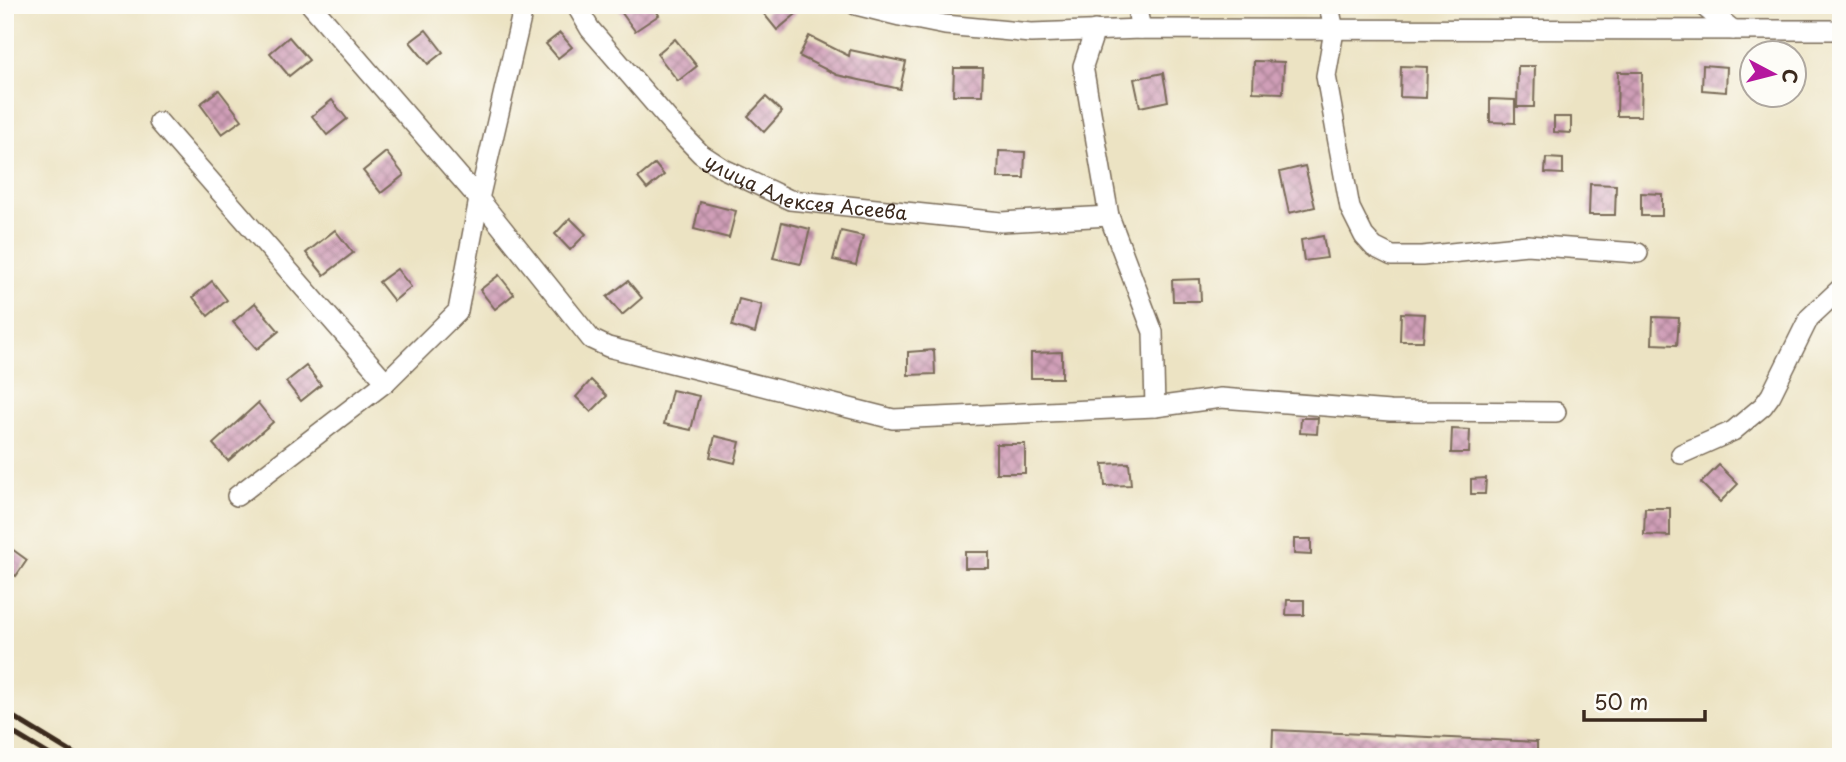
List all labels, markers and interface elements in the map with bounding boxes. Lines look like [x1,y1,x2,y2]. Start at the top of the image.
north arrow [1738,38,1808,108]
text: С [1776,67,1806,85]
street label: улица Алексея Асеева [700,146,909,226]
scale bar [1584,678,1704,722]
text: 50 m [1594,685,1648,717]

